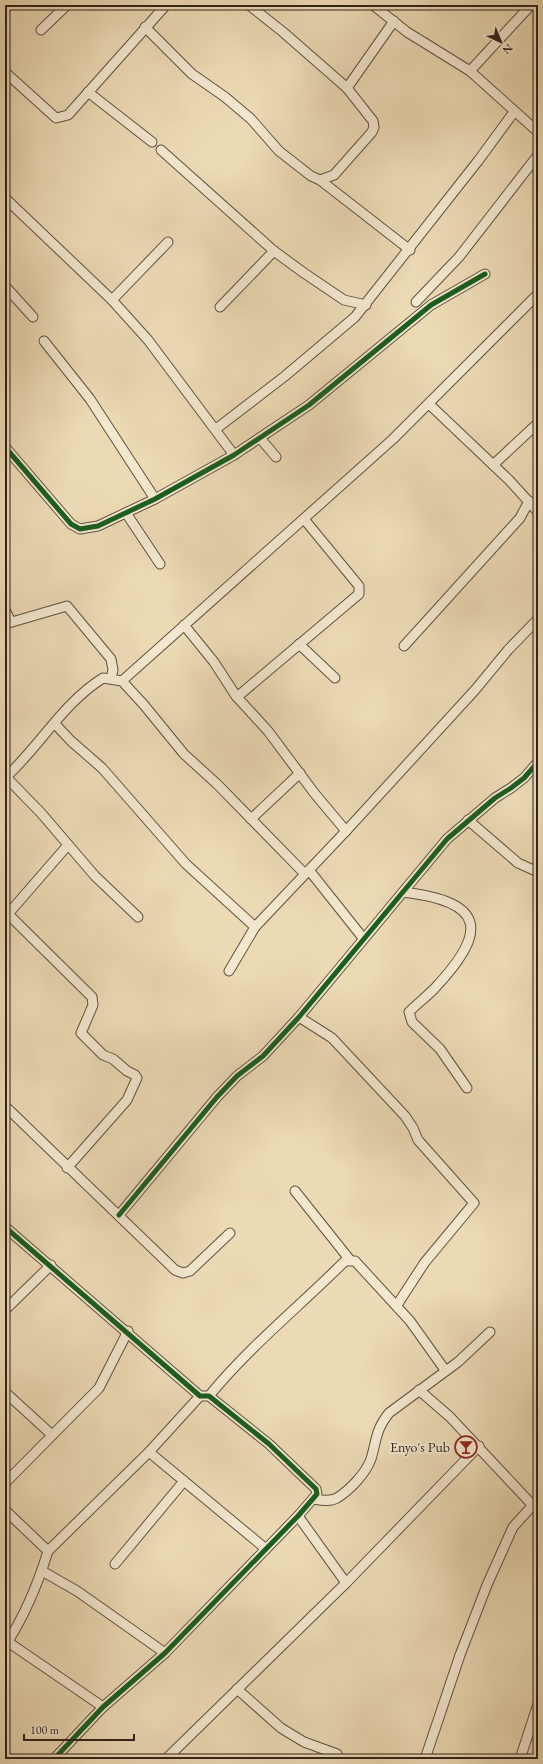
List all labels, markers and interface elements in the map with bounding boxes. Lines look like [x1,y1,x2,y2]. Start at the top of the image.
north arrow [481,22,521,62]
text: N [500,41,516,57]
bar icon: Enyo's Pub [453,1434,479,1460]
place label: Enyo's Pub [390,1438,450,1456]
scale bar [24,1716,134,1742]
text: 100 m [30,1722,60,1738]

